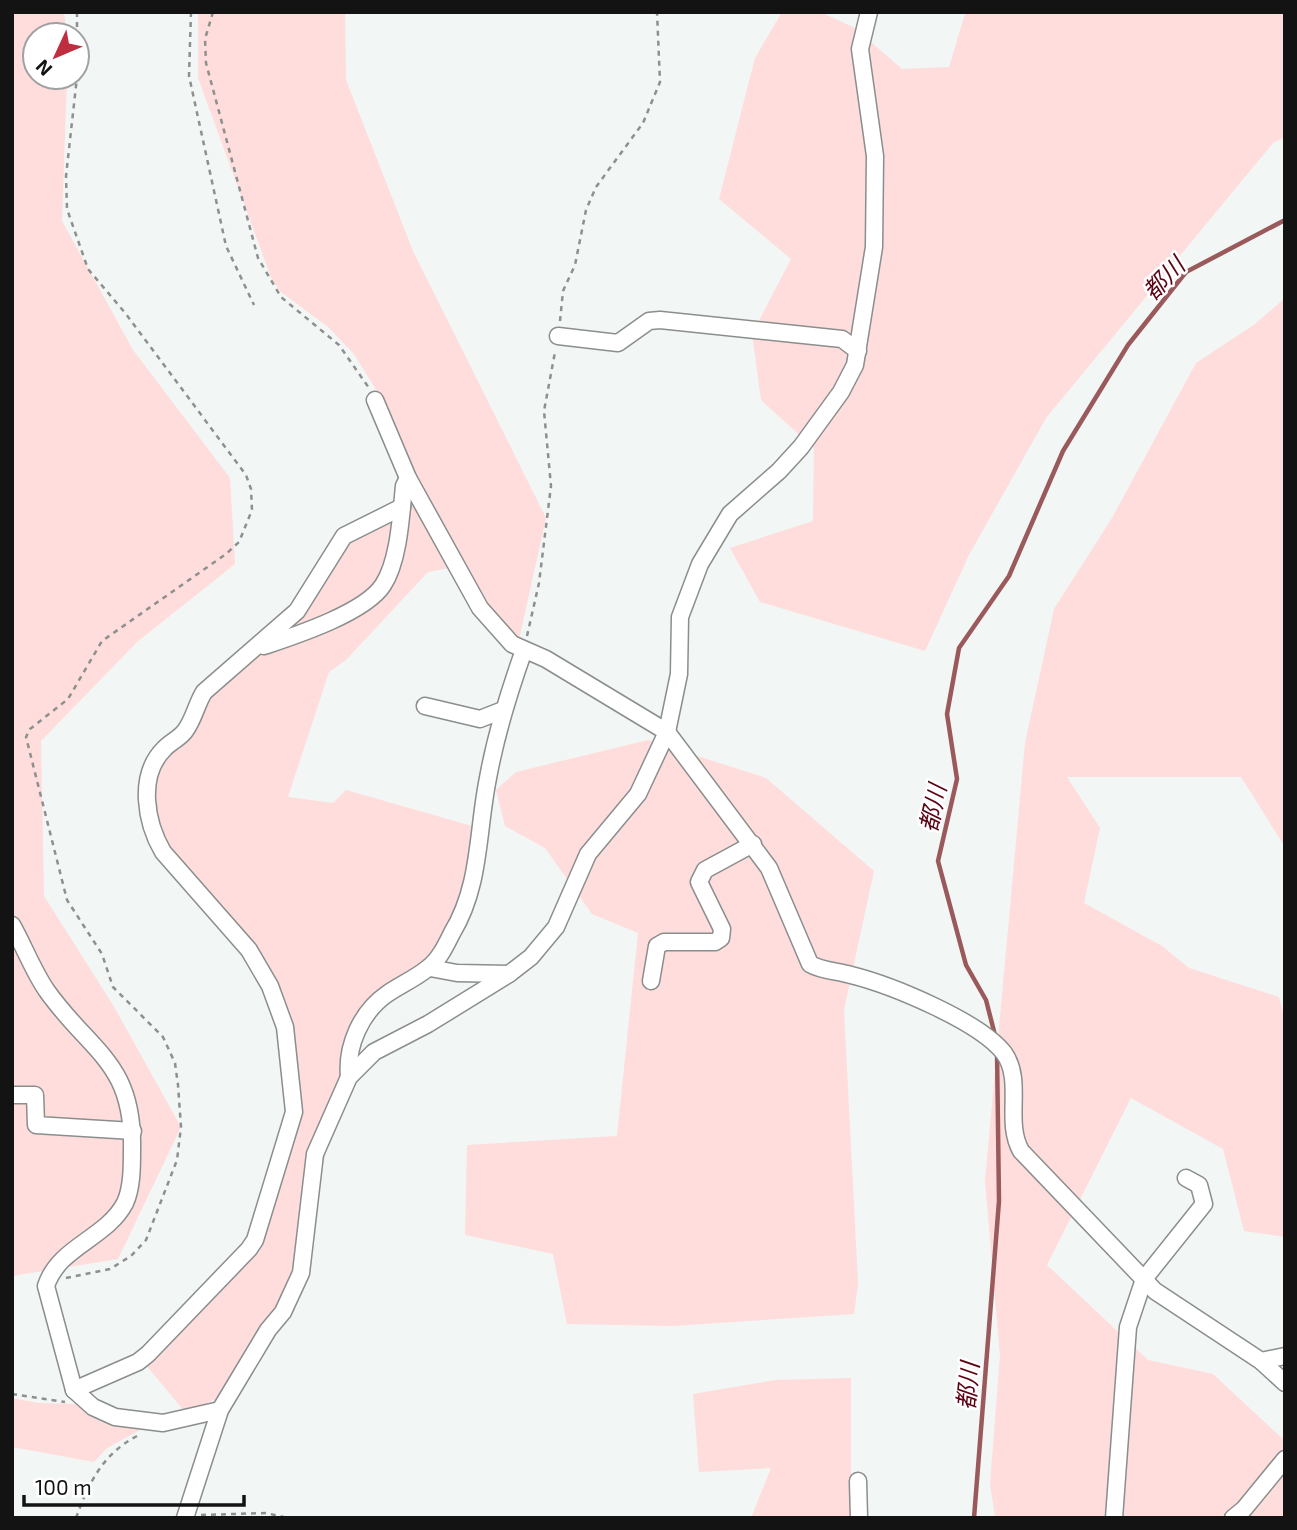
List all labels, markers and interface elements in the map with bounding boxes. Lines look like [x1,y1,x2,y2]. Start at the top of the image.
north arrow [21,21,91,91]
text: N [30,55,56,81]
water label: 都川 [1136,249,1192,305]
water label: 都川 [913,779,952,834]
water label: 都川 [950,1358,984,1411]
scale bar [24,1464,245,1508]
text: 100 m [35,1474,92,1499]

